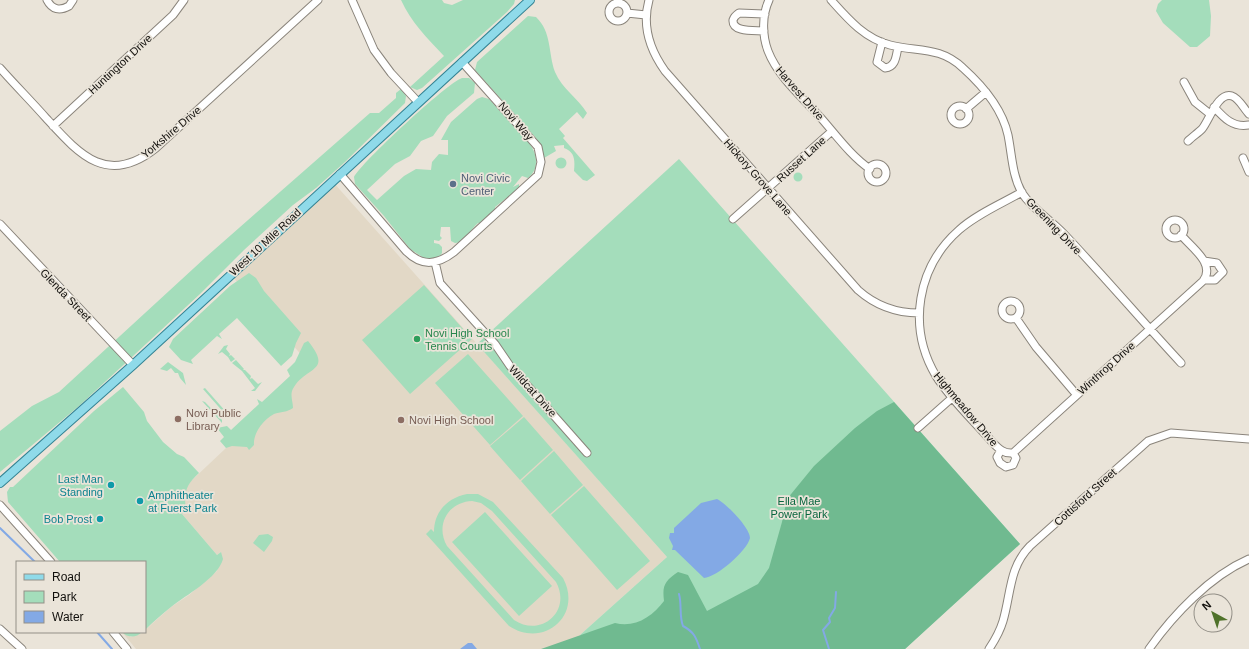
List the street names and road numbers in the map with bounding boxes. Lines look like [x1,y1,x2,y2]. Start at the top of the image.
street label: Huntington Drive [86,32,154,96]
street label: Harvest Drive [774,64,826,122]
street label: Novi Way [496,99,536,143]
street label: Yorkshire Drive [139,104,203,160]
street label: Russet Lane [774,134,828,184]
street label: Hickory Grove Lane [722,136,794,218]
street label: Greening Drive [1024,195,1084,257]
street label: West 10 Mile Road [227,206,303,278]
street label: Glenda Street [38,266,94,324]
street label: Winthrop Drive [1075,339,1137,397]
street label: Wildcat Drive [507,363,559,419]
street label: Highmeadow Drive [932,370,1000,448]
street label: Cottisford Street [1051,466,1119,528]

